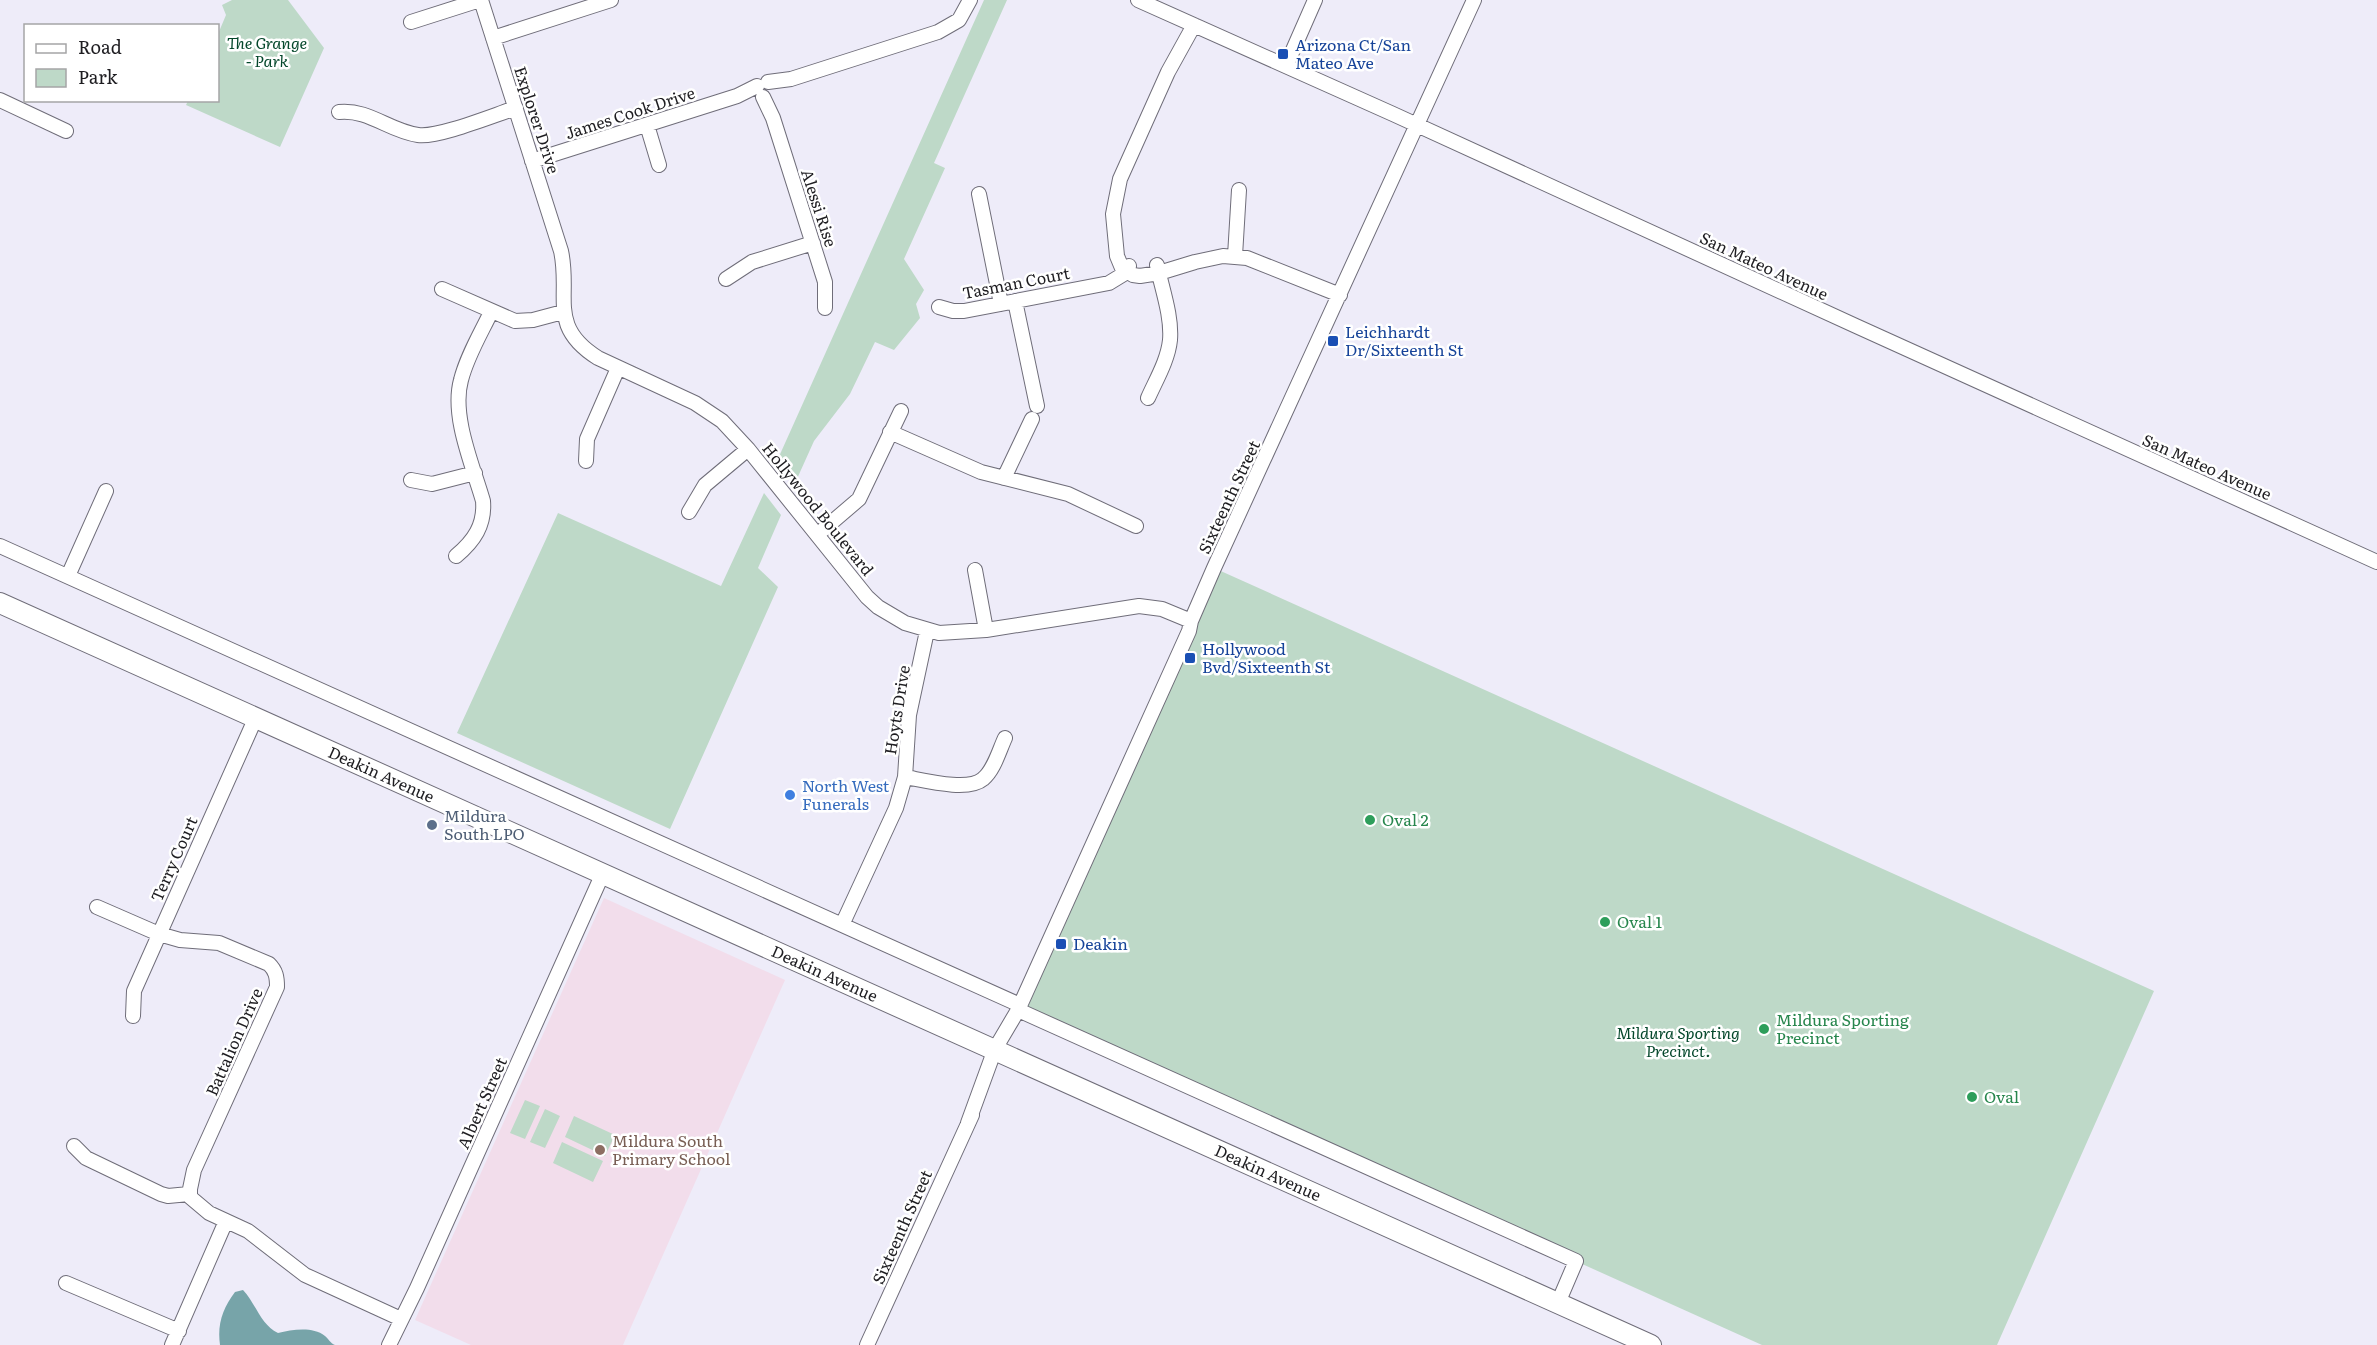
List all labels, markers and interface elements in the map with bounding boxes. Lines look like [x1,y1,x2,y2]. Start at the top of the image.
legend [24,24,219,102]
park label: The Grange - Park [227,30,307,72]
place label: Arizona Ct/San Mateo Ave [1295,32,1411,74]
text: Road [78,33,122,60]
marker: Arizona Ct/San Mateo Ave [1276,47,1290,61]
text: Park [78,63,119,90]
street label: Explorer Drive [509,63,567,177]
street label: James Cook Drive [562,80,698,144]
street label: Alessi Rise [796,166,844,250]
street label: San Mateo Avenue [1696,225,1832,305]
street label: Tasman Court [960,260,1072,304]
place label: Leichhardt Dr/Sixteenth St [1345,319,1464,361]
marker: Leichhardt Dr/Sixteenth St [1326,334,1340,348]
street label: San Mateo Avenue [2139,427,2276,505]
street label: Sixteenth Street [1191,435,1265,557]
street label: Hollywood Boulevard [757,437,880,580]
place label: Hollywood Bvd/Sixteenth St [1202,636,1331,678]
marker: Hollywood Bvd/Sixteenth St [1183,651,1197,665]
street label: Hoyts Drive [877,663,915,756]
street label: Deakin Avenue [325,739,439,808]
place label: North West Funerals [802,773,890,815]
marker: North West Funerals [783,788,797,802]
place label: Mildura South LPO [444,803,525,845]
place label: Oval 2 [1382,807,1429,831]
street label: Terry Court [144,812,203,905]
marker: Oval 2 [1363,813,1377,827]
marker: Mildura South LPO [425,818,439,832]
place label: Oval 1 [1617,909,1662,933]
marker: Oval 1 [1598,915,1612,929]
place label: Deakin [1073,931,1128,955]
marker: Deakin [1054,937,1068,951]
street label: Deakin Avenue [768,938,882,1007]
street label: Battalion Drive [199,984,268,1099]
place label: Mildura Sporting Precinct [1776,1007,1909,1049]
park label: Mildura Sporting Precinct. [1616,1020,1740,1062]
marker: Mildura Sporting Precinct [1757,1022,1771,1036]
street label: Albert Street [450,1052,512,1152]
place label: Oval [1984,1084,2019,1108]
marker: Oval [1965,1090,1979,1104]
place label: Mildura South Primary School [612,1128,730,1170]
street label: Deakin Avenue [1211,1138,1325,1206]
marker: Mildura South Primary School [593,1143,607,1157]
street label: Sixteenth Street [865,1165,937,1288]

